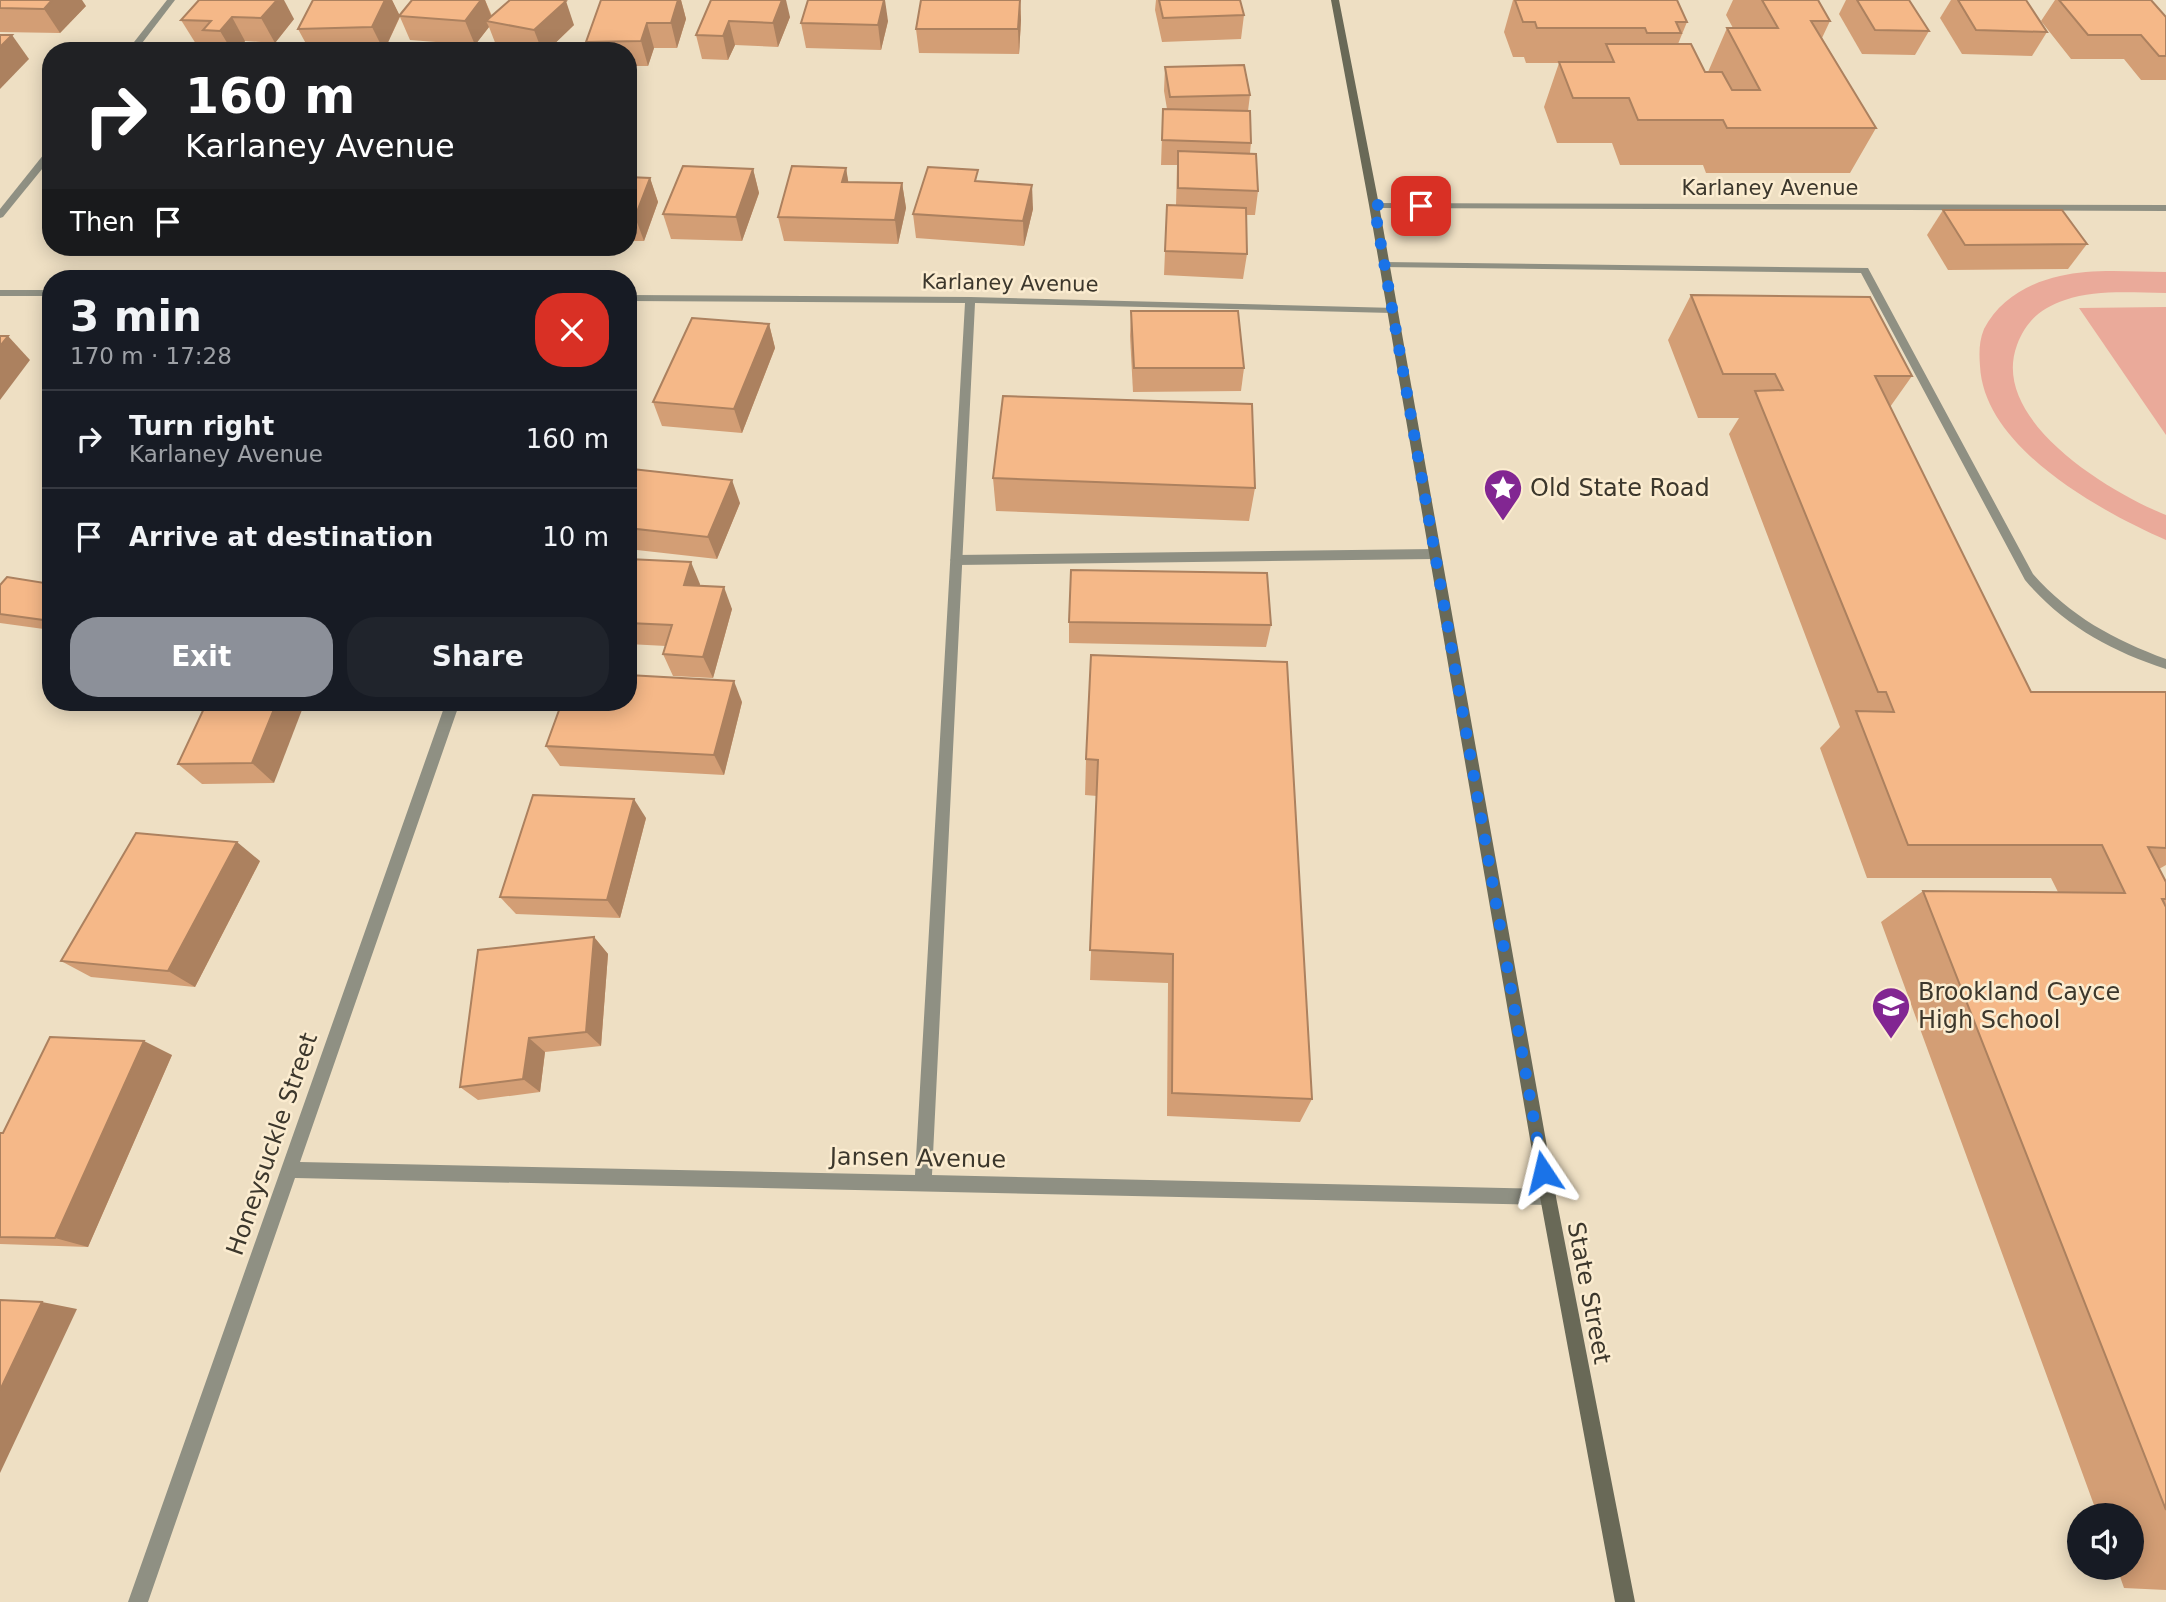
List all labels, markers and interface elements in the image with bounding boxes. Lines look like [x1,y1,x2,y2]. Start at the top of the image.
text: 160 m [185,68,355,125]
icon: right [70,70,161,161]
text: Karlaney Avenue [185,127,455,165]
pin [1391,176,1451,236]
street label: Karlaney Avenue [1682,176,1858,200]
icon: arrive [1402,187,1440,225]
icon: arrive [149,203,187,241]
text: Then [70,207,135,237]
street label: Karlaney Avenue [921,269,1099,297]
text: 3 min [70,292,202,341]
button: close [535,293,609,367]
text: 170 m · 17:28 [70,343,232,369]
text: Turn right [129,411,274,441]
icon: right [70,420,108,458]
text: 160 m [526,424,609,454]
text: Karlaney Avenue [129,441,323,467]
place icon: Old State Road [1482,467,1524,522]
place label: Old State Road [1530,474,1710,502]
icon: arrive [70,518,108,556]
text: Arrive at destination [129,522,433,552]
text: 10 m [542,522,609,552]
button: Exit [70,617,333,697]
button: Share [347,617,609,697]
place label: Brookland Cayce High School [1918,978,2120,1034]
school or university icon: Brookland Cayce High School [1870,985,1912,1040]
street label: Honeysuckle Street [221,1029,323,1259]
position arrow [1506,1135,1580,1209]
street label: Jansen Avenue [828,1142,1006,1174]
street label: State Street [1562,1220,1616,1366]
map controls [2067,1503,2144,1580]
button: sound [2067,1503,2144,1580]

